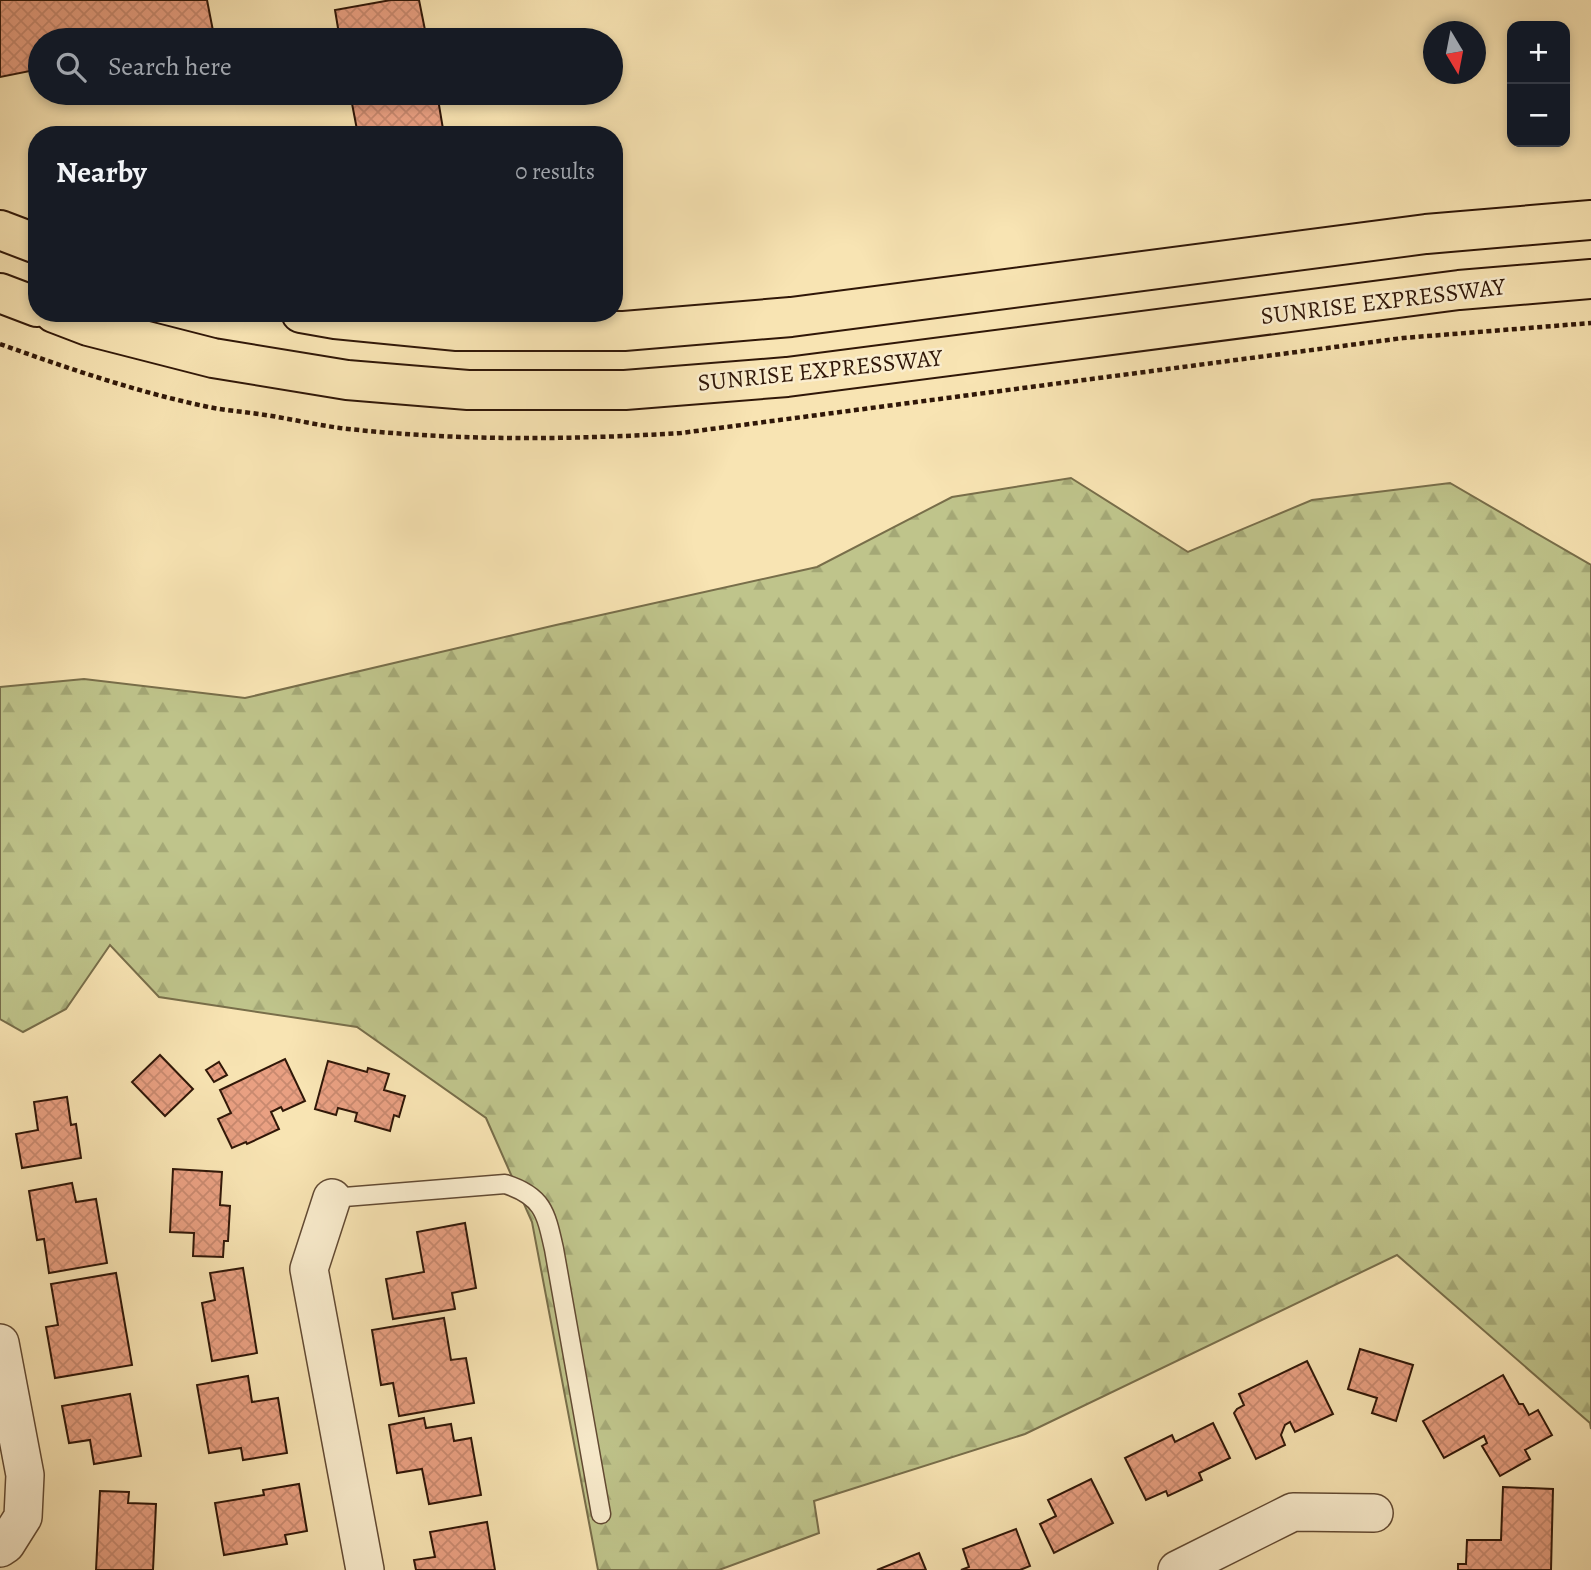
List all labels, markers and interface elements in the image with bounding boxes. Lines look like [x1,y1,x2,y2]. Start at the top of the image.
north arrow [1423,21,1486,84]
map controls [1507,21,1570,147]
button: + [1507,21,1570,84]
search box [28,28,623,105]
icon: search [52,48,90,86]
text: Search here [108,49,232,84]
button: − [1507,84,1570,147]
text: Nearby [56,152,147,192]
text: 0 results [515,156,595,187]
street label: SUNRISE EXPRESSWAY [1259,270,1508,332]
street label: SUNRISE EXPRESSWAY [696,341,945,399]

